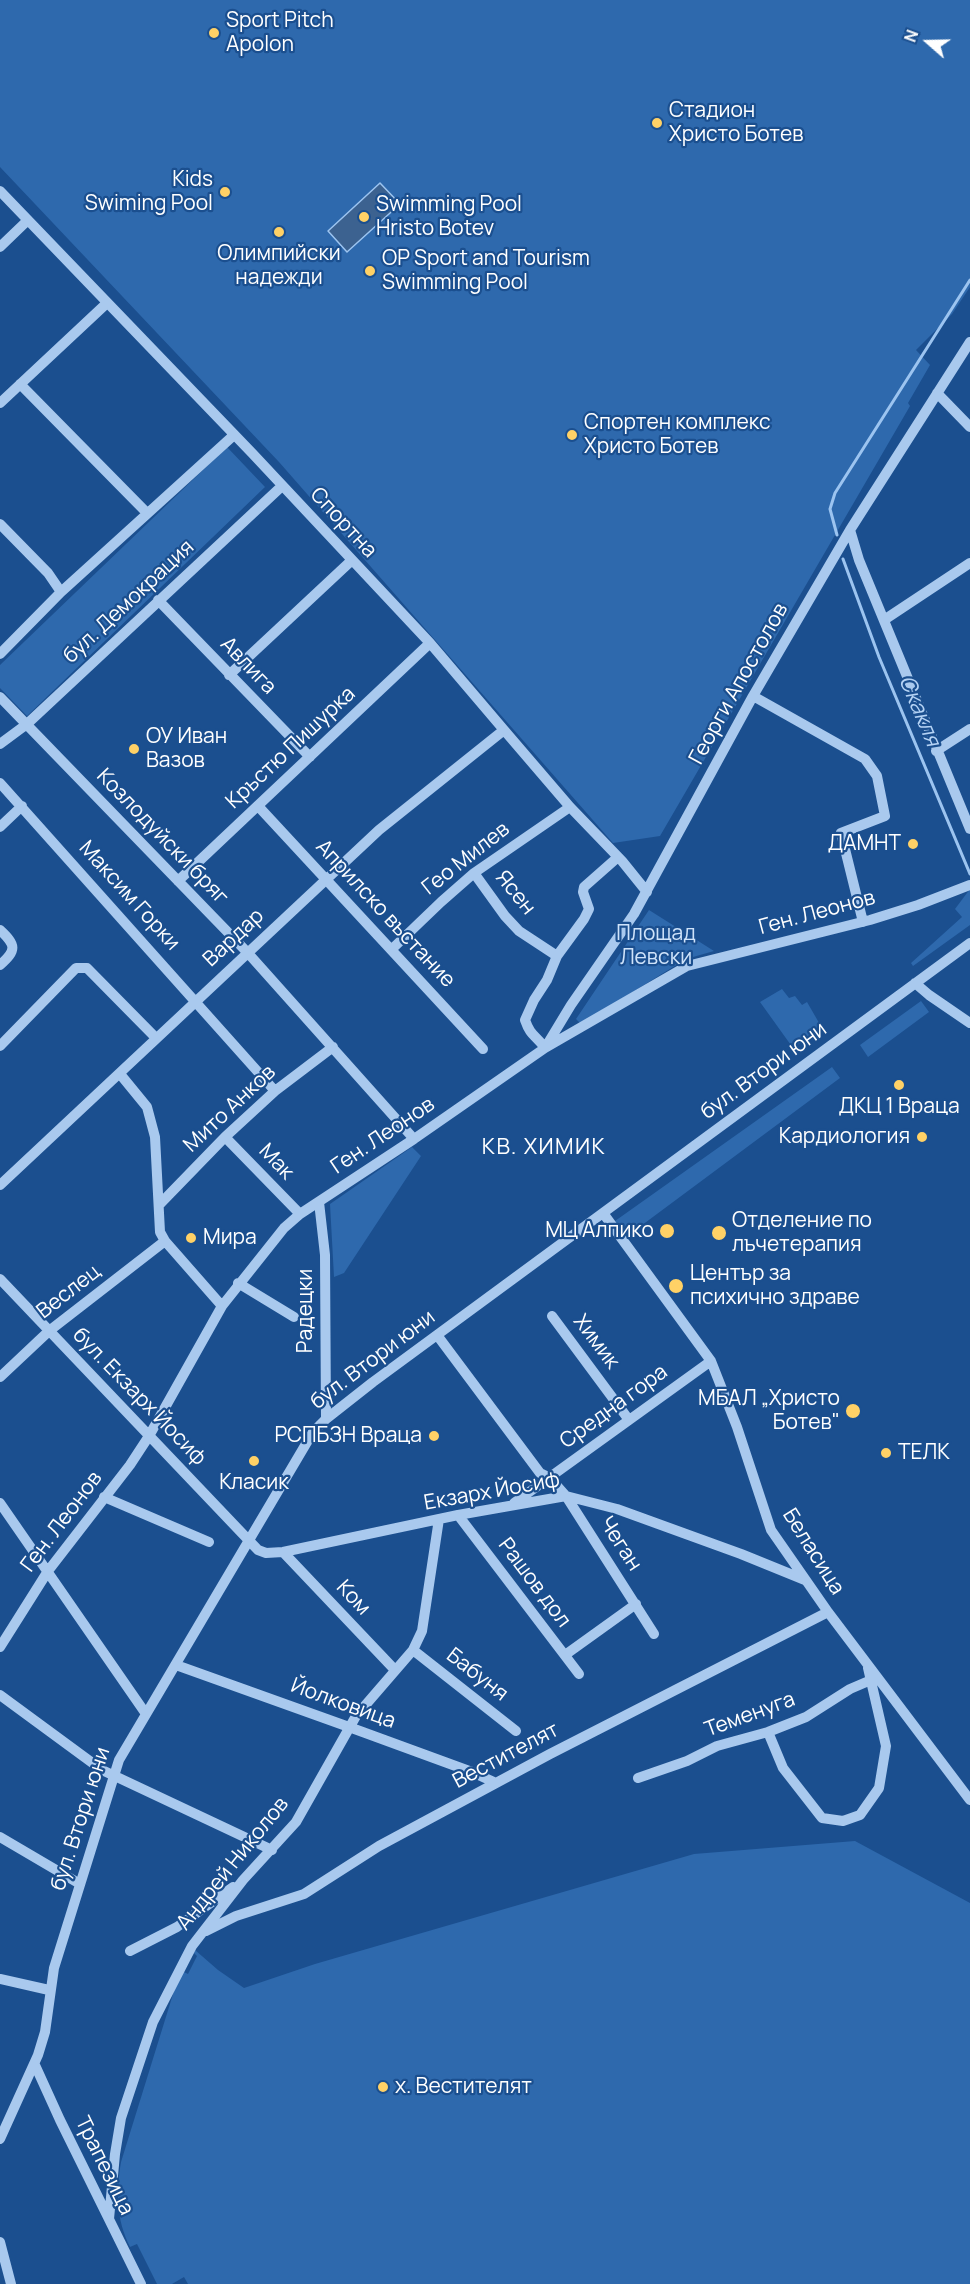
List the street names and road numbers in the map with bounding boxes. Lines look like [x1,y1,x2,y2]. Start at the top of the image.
street label: Спортна [304,483,382,563]
street label: бул. Демокрация [58,535,200,669]
street label: Георги Апостолов [684,599,794,769]
street label: Авлига [215,632,281,700]
street label: Кръстю Пишурка [221,682,361,814]
street label: Козлодуйски бряг [91,764,233,910]
street label: Гео Милев [417,817,515,901]
street label: Априлско въстание [310,835,460,993]
street label: Максим Горки [73,836,185,956]
street label: Ясен [490,866,540,920]
street label: Ген. Леонов [756,885,878,941]
street label: Вардар [198,904,270,972]
street label: бул. Втори юни [696,1017,832,1125]
street label: Мито Анков [179,1060,281,1158]
street label: Ген. Леонов [326,1092,440,1180]
street label: Мак [253,1139,299,1185]
street label: Веслец [32,1259,106,1325]
street label: Радецки [293,1269,319,1353]
street label: бул. Втори юни [306,1305,440,1415]
street label: Химик [567,1310,625,1374]
street label: бул. Екзарх Йосиф [67,1323,211,1471]
street label: Средна гора [555,1360,673,1454]
street label: Ген. Леонов [16,1467,108,1577]
street label: Екзарх Йосиф [422,1468,562,1516]
street label: Беласица [777,1504,849,1600]
street label: Чеган [593,1512,647,1576]
street label: Рашов дол [492,1533,576,1633]
street label: Ком [331,1575,375,1621]
street label: Бабуня [441,1643,513,1707]
street label: Йолковица [287,1673,399,1735]
street label: Теменуга [701,1687,799,1743]
street label: Вестителят [449,1718,563,1794]
street label: бул. Втори юни [46,1744,116,1894]
street label: Андрей Николов [172,1792,294,1936]
street label: Трапезица [69,2113,139,2219]

